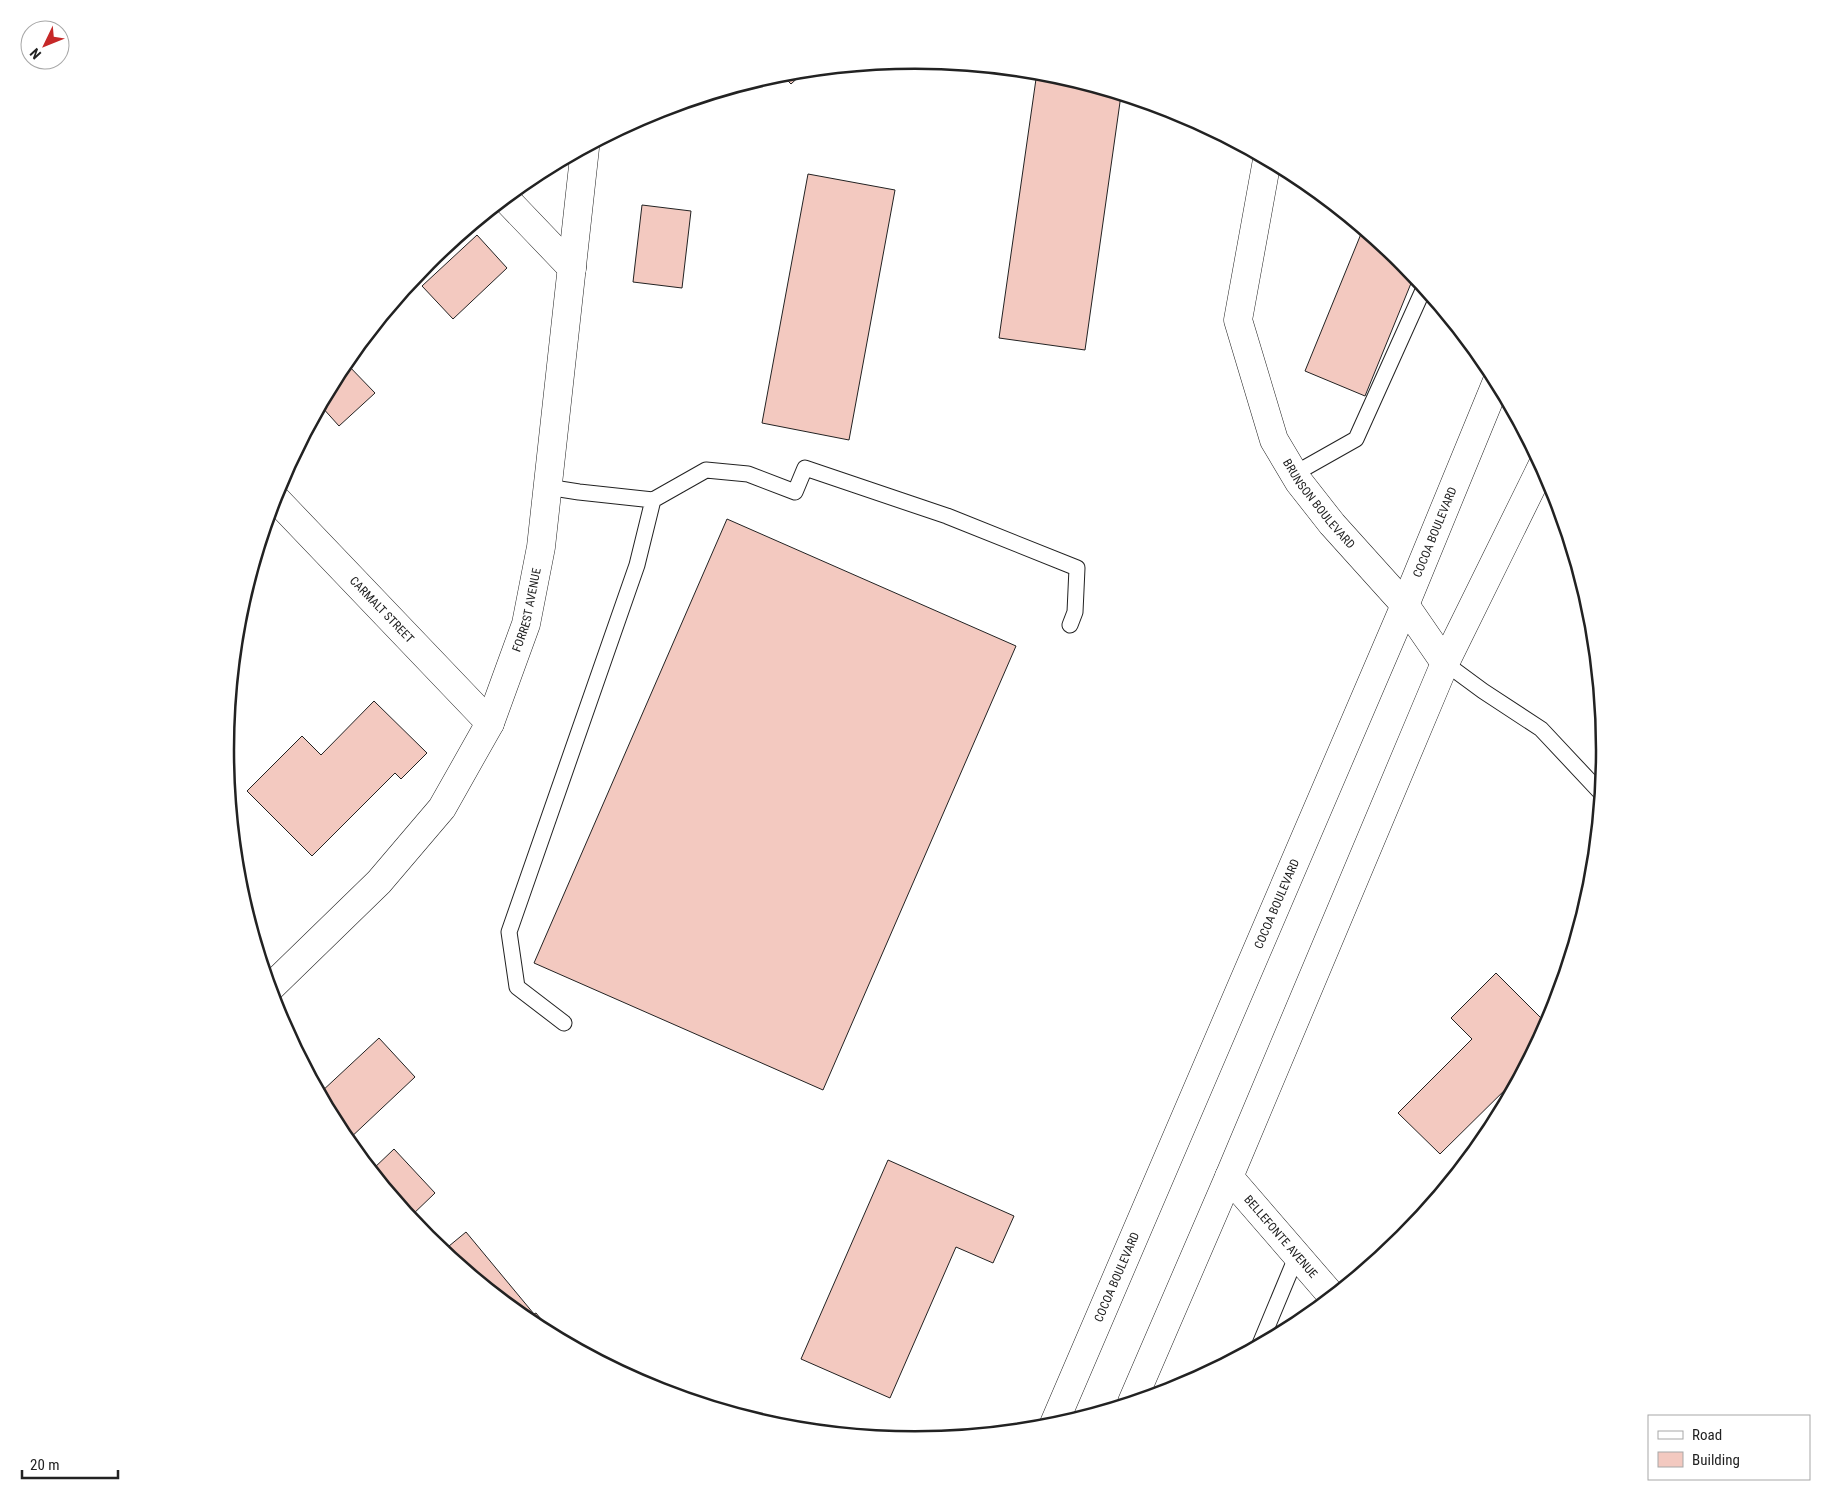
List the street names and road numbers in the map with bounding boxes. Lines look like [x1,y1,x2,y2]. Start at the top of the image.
street label: BRUNSON BOULEVARD [1280,457,1358,551]
street label: COCOA BOULEVARD [1410,485,1460,579]
street label: FORREST AVENUE [509,567,544,654]
street label: CARMALT STREET [347,574,417,646]
street label: COCOA BOULEVARD [1251,857,1302,951]
street label: BELLEFONTE AVENUE [1241,1193,1320,1281]
street label: COCOA BOULEVARD [1091,1230,1142,1324]

